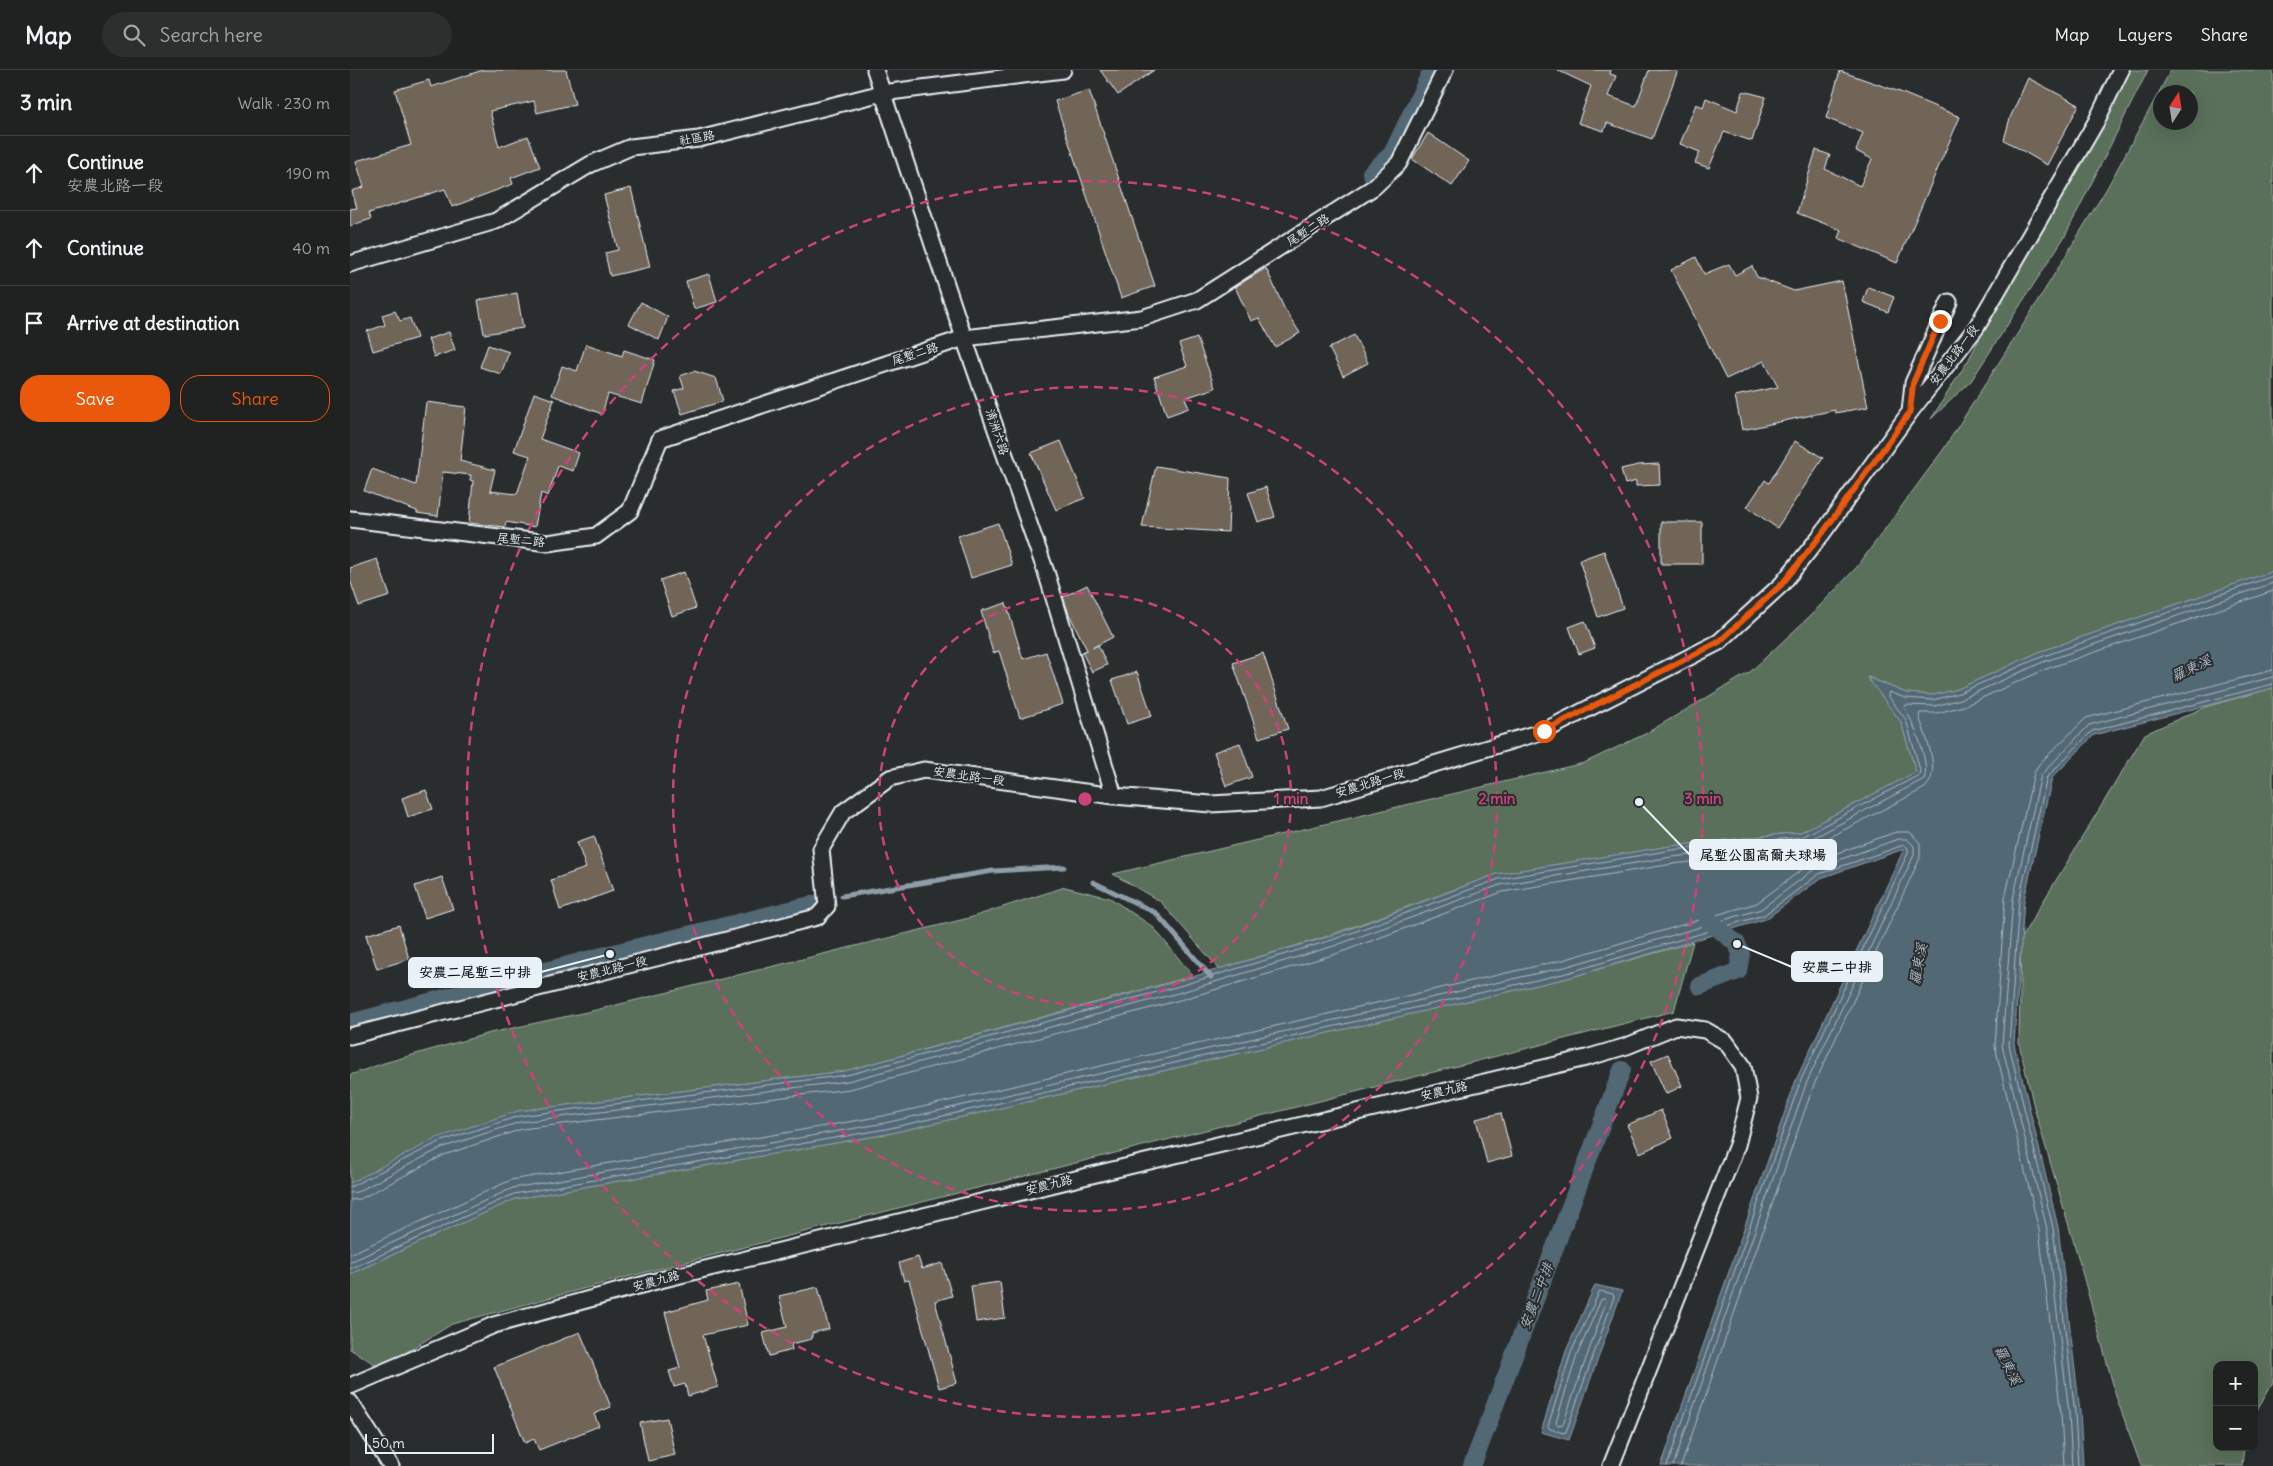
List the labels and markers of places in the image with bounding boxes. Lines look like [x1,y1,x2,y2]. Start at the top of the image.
centre of rings [1076,790,1094,808]
callout: 尾塹公園高爾夫球場 [1690,840,1836,869]
callout: 安農二中排 [1792,952,1882,981]
callout: 安農二尾塹三中排 [409,958,541,987]

